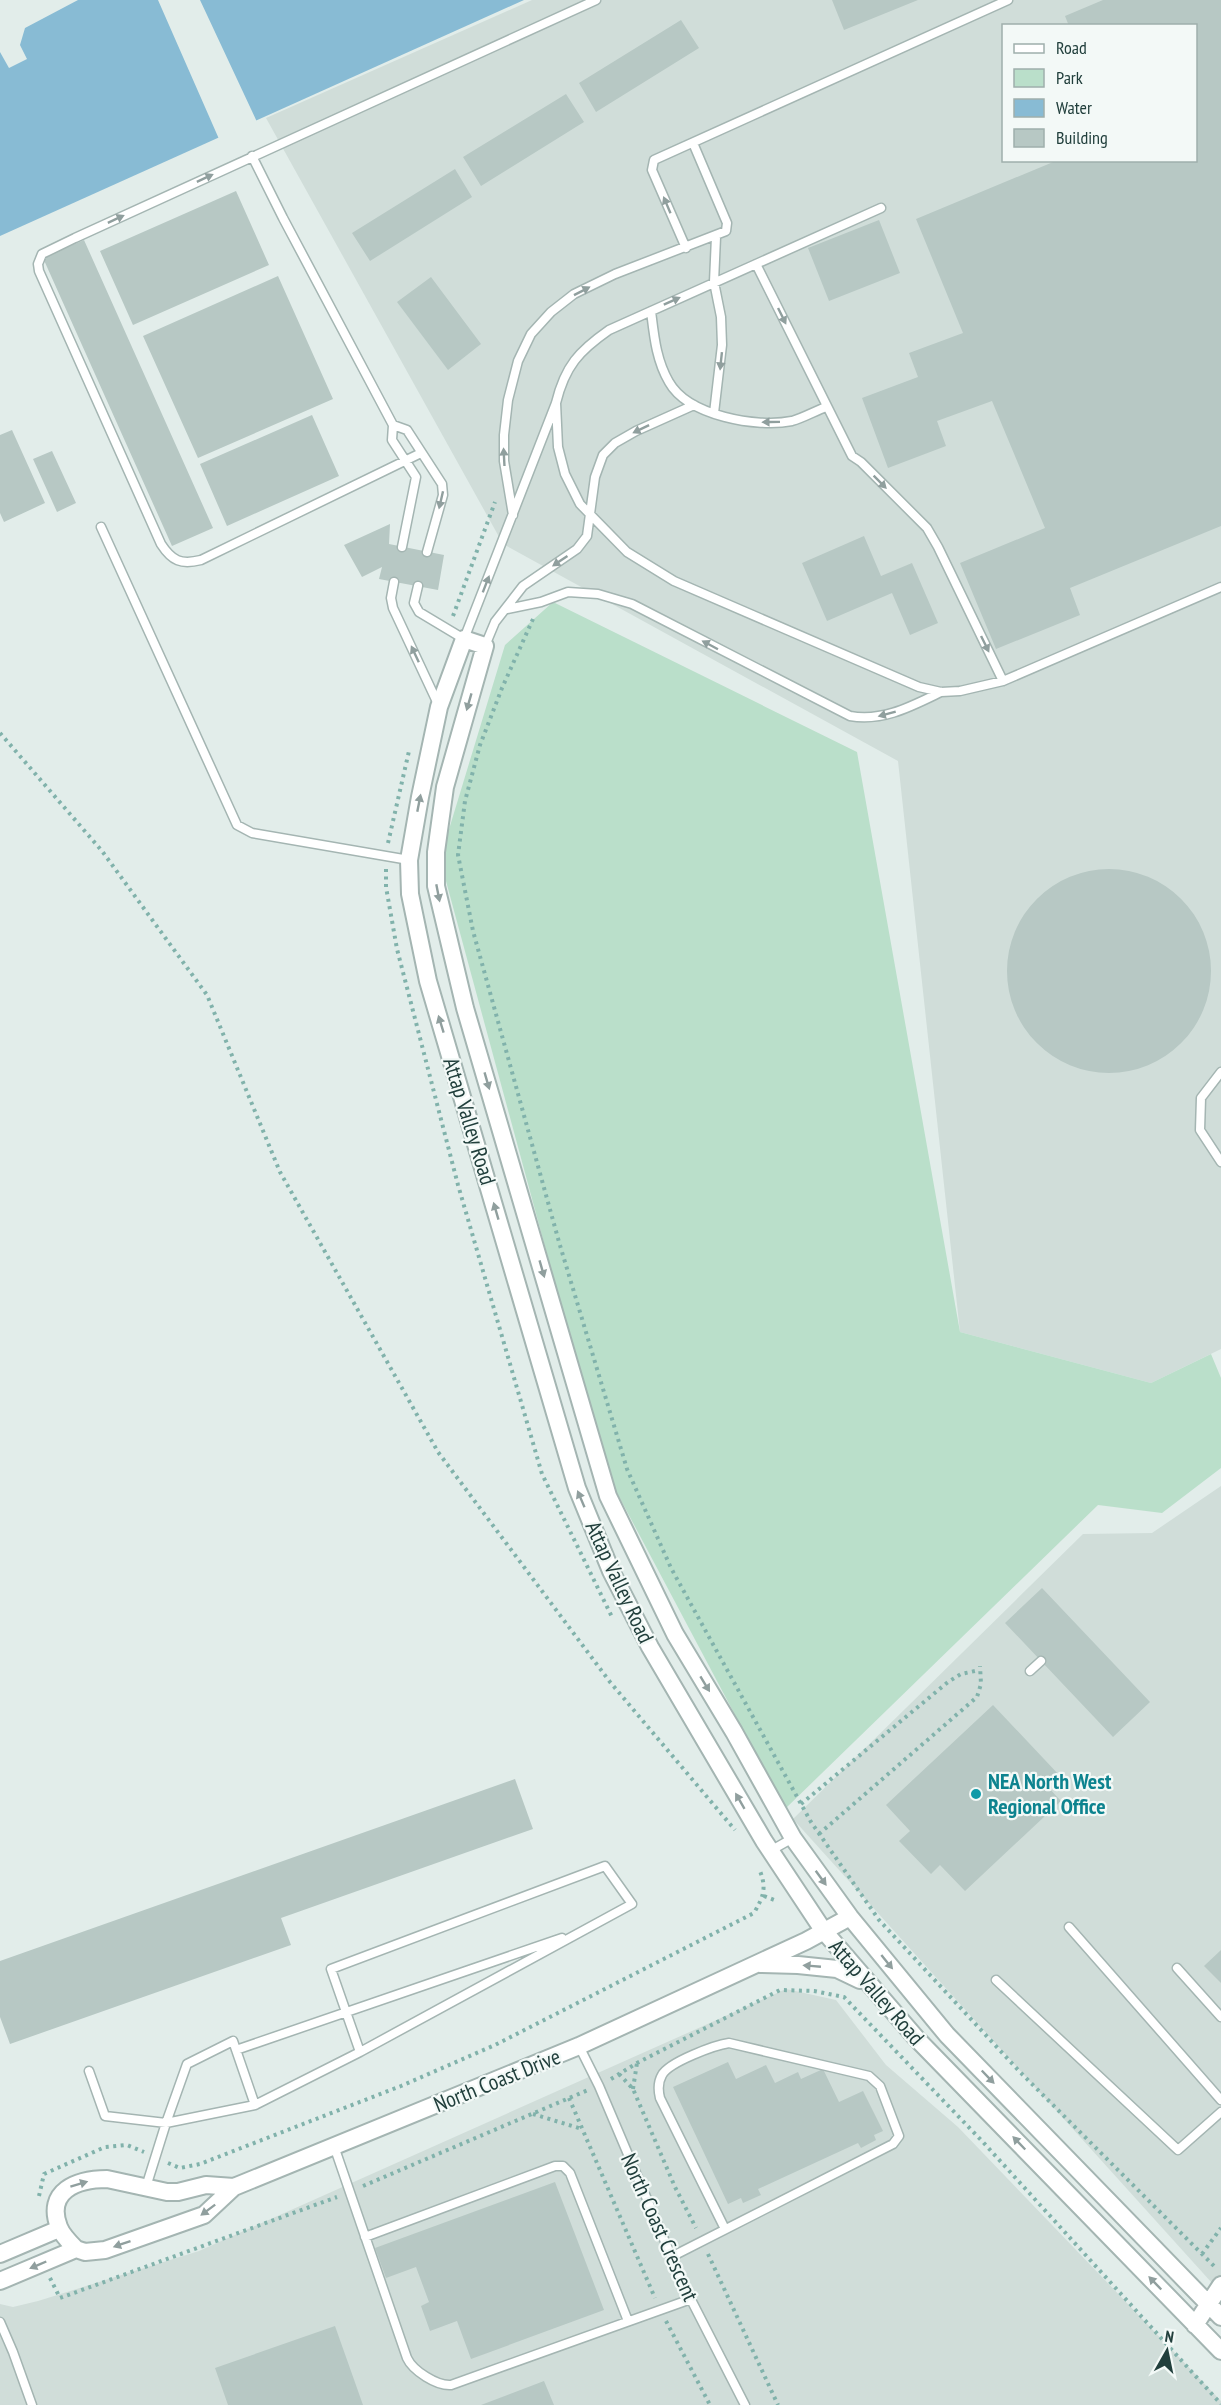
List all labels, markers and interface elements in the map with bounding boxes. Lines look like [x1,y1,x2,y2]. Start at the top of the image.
legend [1002,24,1197,162]
text: Road [1056,36,1087,59]
text: Park [1056,66,1083,89]
text: Water [1056,96,1092,119]
text: Building [1056,126,1108,149]
one-way arrow [197,173,214,182]
one-way arrow [662,196,672,214]
one-way arrow [108,214,125,223]
one-way arrow [573,286,590,295]
one-way arrow [664,296,682,306]
one-way arrow [777,308,786,325]
one-way arrow [716,352,726,371]
one-way arrow [761,417,780,427]
one-way arrow [632,425,649,434]
one-way arrow [500,448,509,467]
one-way arrow [873,474,887,488]
one-way arrow [435,491,445,509]
one-way arrow [552,555,568,567]
one-way arrow [481,575,491,593]
one-way arrow [981,635,990,652]
one-way arrow [701,640,718,650]
one-way arrow [410,645,419,662]
one-way arrow [464,693,473,711]
one-way arrow [878,710,896,719]
one-way arrow [415,793,424,812]
one-way arrow [434,883,443,902]
one-way arrow [436,1015,445,1033]
street label: Attap Valley Road [437,1054,503,1188]
one-way arrow [483,1073,492,1091]
one-way arrow [491,1202,500,1220]
one-way arrow [538,1260,547,1278]
one-way arrow [576,1489,586,1507]
street label: Attap Valley Road [580,1516,660,1648]
one-way arrow [699,1676,710,1692]
place label: NEA North West Regional Office [988,1767,1112,1820]
marker: NEA North West Regional Office [969,1787,983,1801]
one-way arrow [735,1792,745,1809]
one-way arrow [815,1870,827,1885]
street label: Attap Valley Road [823,1933,931,2051]
one-way arrow [881,1954,894,1970]
one-way arrow [803,1961,822,1971]
street label: North Coast Drive [430,2042,564,2118]
one-way arrow [980,2069,994,2083]
one-way arrow [1012,2136,1026,2151]
street label: North Coast Crescent [615,2149,705,2305]
one-way arrow [70,2179,88,2189]
one-way arrow [201,2204,216,2216]
one-way arrow [113,2240,131,2250]
one-way arrow [29,2261,47,2270]
one-way arrow [1148,2277,1162,2291]
north arrow [1137,2321,1197,2381]
text: N [1164,2326,1175,2347]

